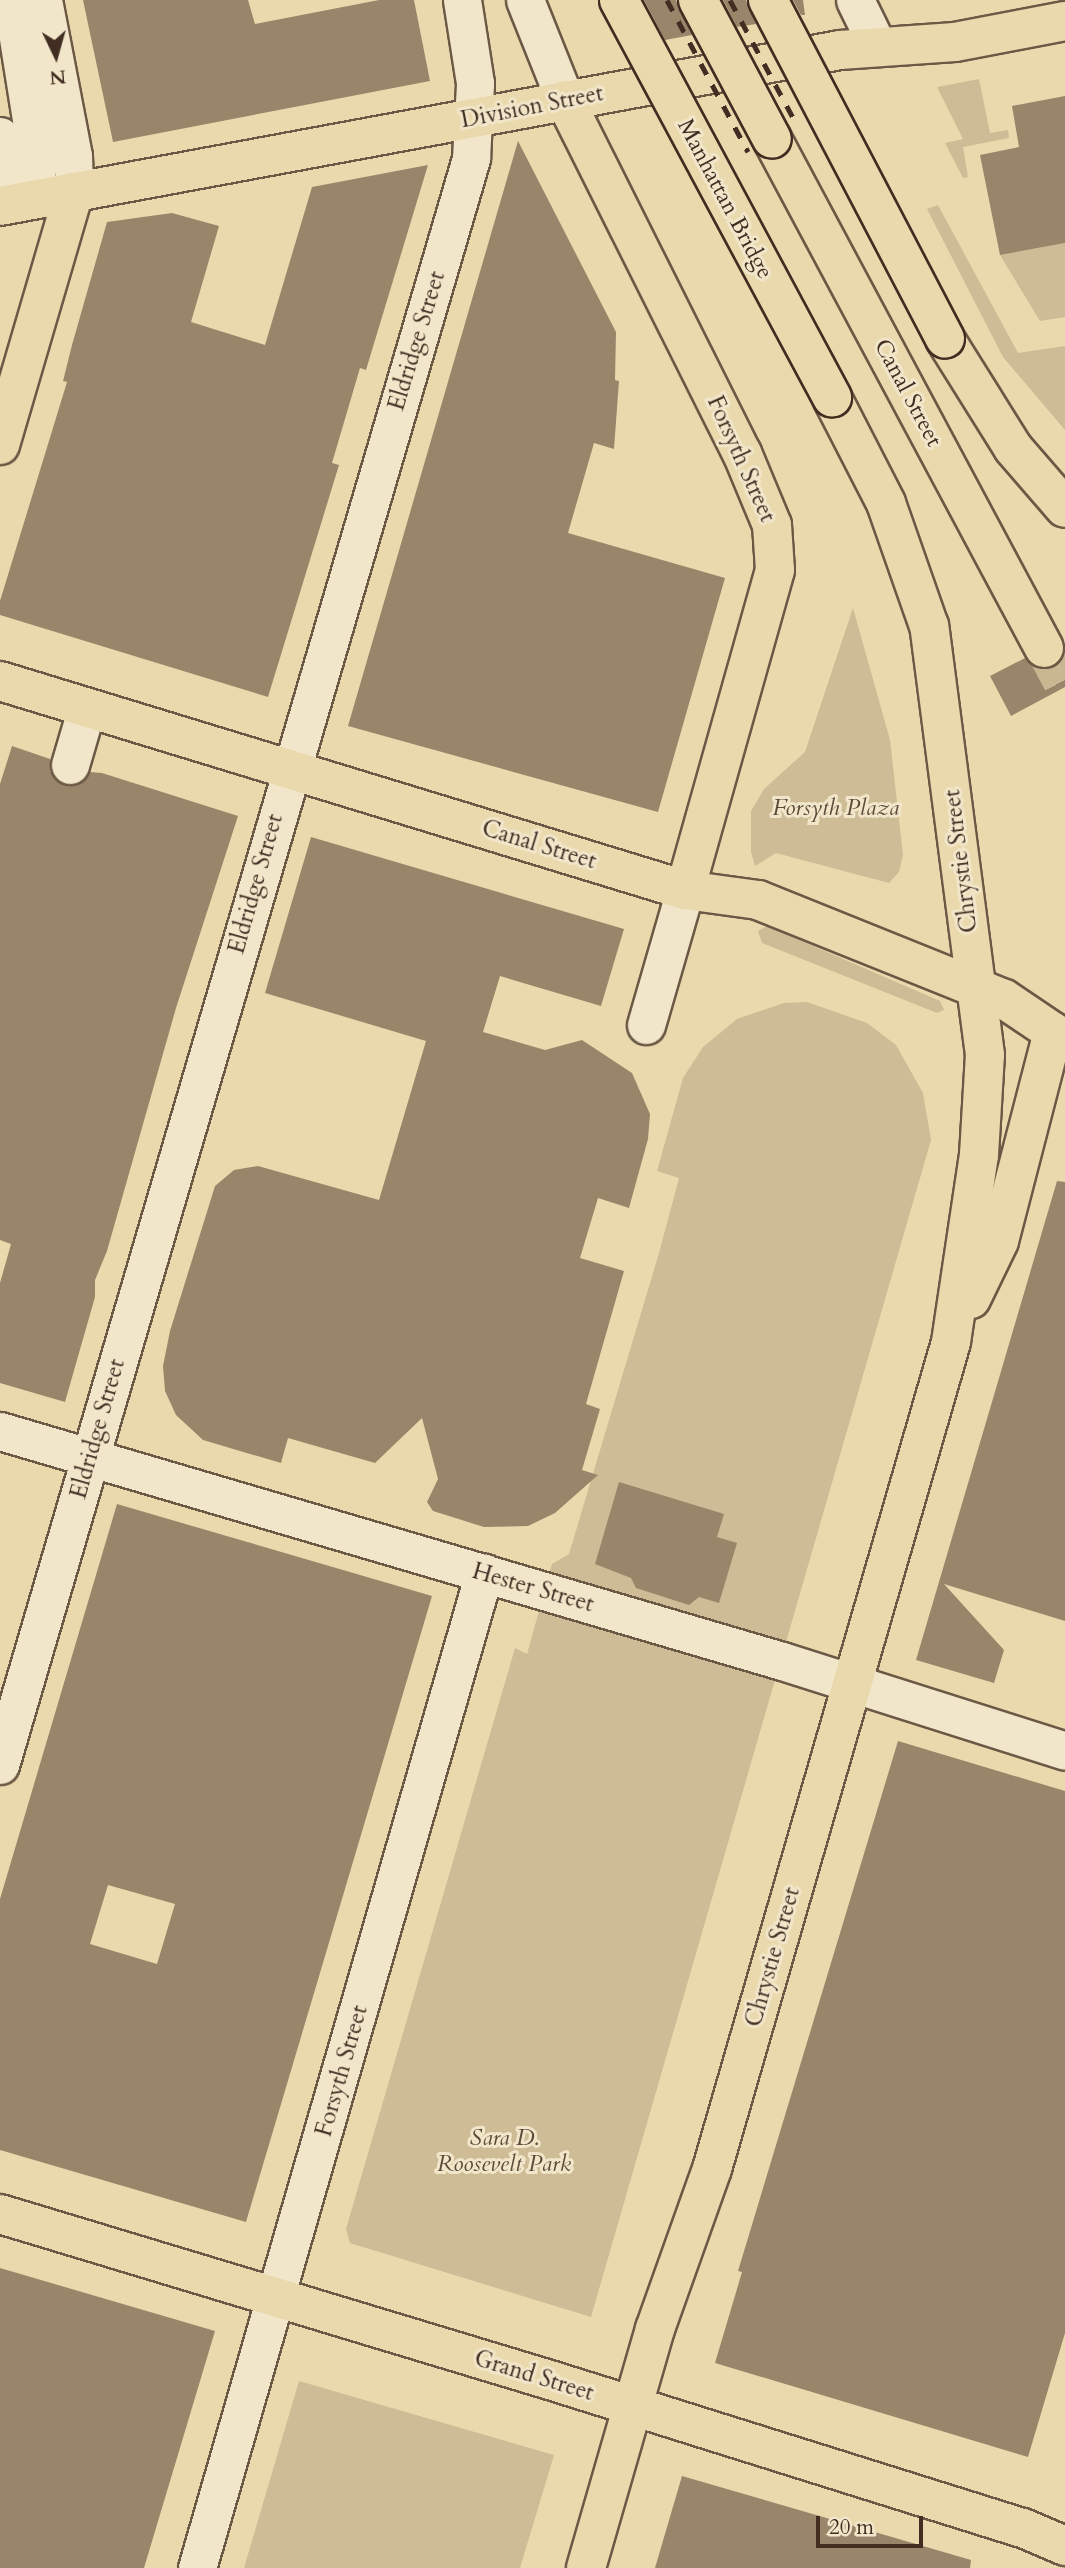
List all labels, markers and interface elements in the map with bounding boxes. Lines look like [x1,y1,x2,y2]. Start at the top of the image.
north arrow [21,21,91,91]
text: N [48,63,67,91]
street label: Division Street [458,80,606,134]
street label: Manhattan Bridge [671,114,779,284]
street label: Eldridge Street [383,268,451,414]
street label: Canal Street [868,334,948,452]
street label: Forsyth Street [701,392,781,526]
street label: Chrystie Street [939,788,983,934]
park label: Forsyth Plaza [773,794,899,822]
street label: Eldridge Street [223,811,289,957]
street label: Canal Street [479,815,599,875]
street label: Eldridge Street [65,1356,131,1502]
street label: Hester Street [469,1558,597,1618]
street label: Chrystie Street [740,1884,806,2030]
street label: Forsyth Street [310,2002,374,2140]
park label: Sara D. Roosevelt Park [437,2124,571,2178]
street label: Grand Street [471,2345,597,2407]
scale bar [820,2502,927,2546]
text: 20 m [829,2513,874,2542]

